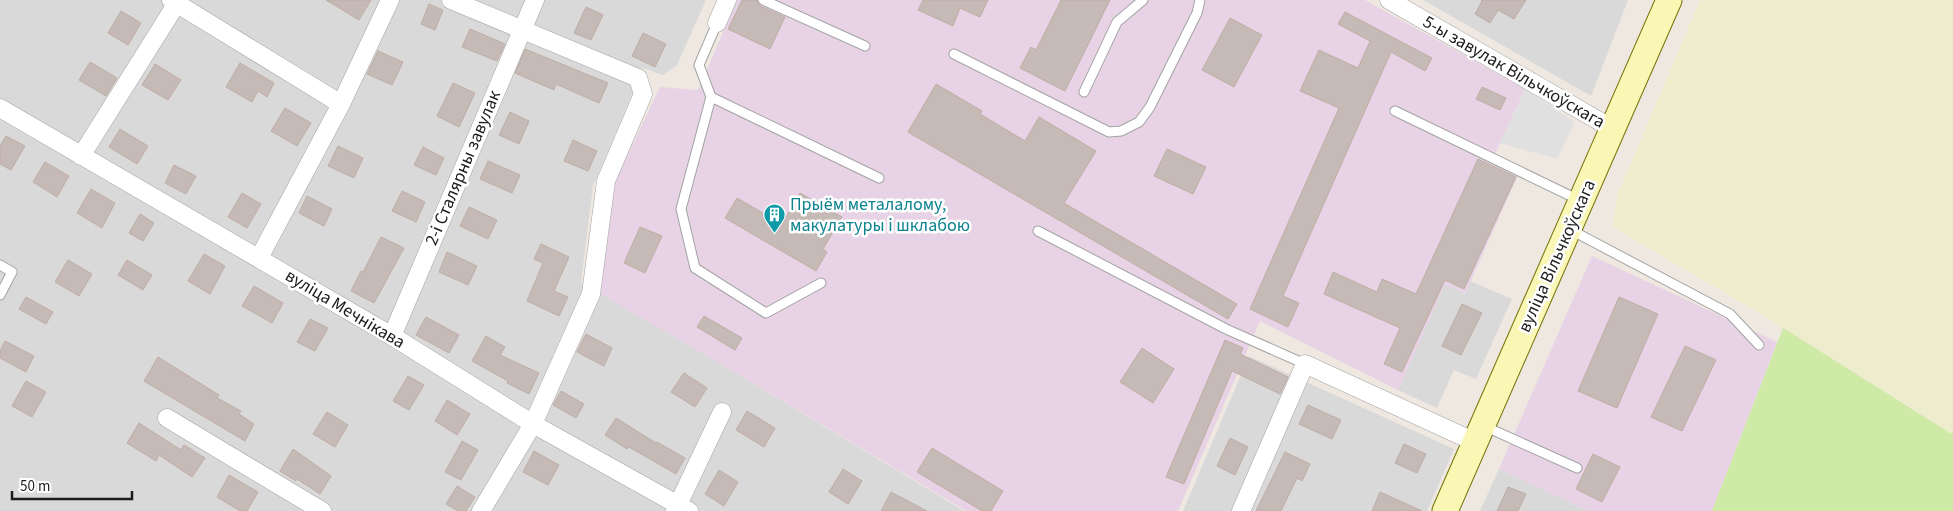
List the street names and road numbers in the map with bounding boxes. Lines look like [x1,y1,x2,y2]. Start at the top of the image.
street label: 5-ы завулак Вільчкоўскага [1418,10,1610,134]
street label: 2-і Сталярны завулак [419,87,507,249]
street label: вуліца Вільчкоўскага [1512,176,1602,336]
street label: вуліца Мечнікава [280,263,410,355]

